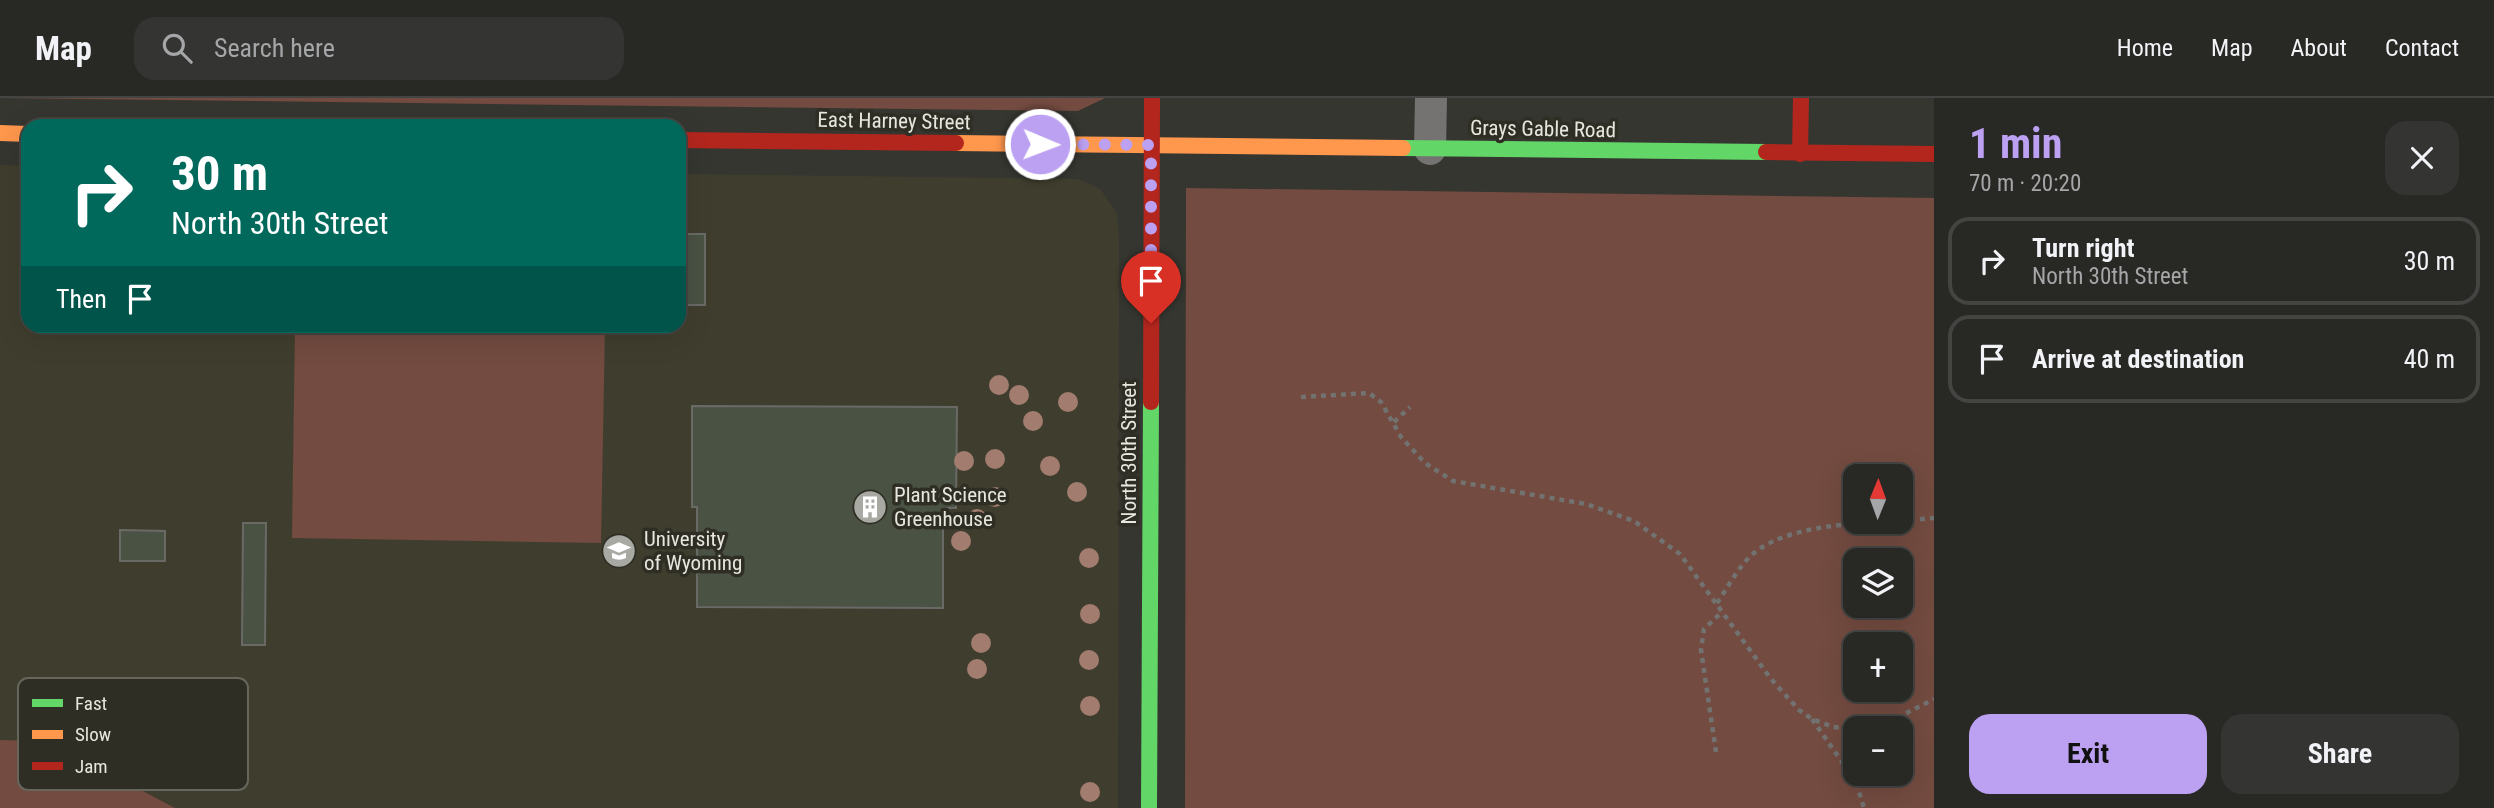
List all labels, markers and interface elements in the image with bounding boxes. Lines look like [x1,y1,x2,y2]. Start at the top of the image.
search box [134,17,624,80]
text: Map [35,29,92,68]
icon: search [158,29,196,67]
text: Search here [214,33,335,63]
text: Home [2117,34,2173,62]
text: Map [2211,34,2253,62]
text: About [2291,34,2347,62]
text: Contact [2385,34,2459,62]
position arrow [1003,107,1077,181]
street label: East Harney Street [817,108,971,134]
street label: Grays Gable Road [1470,116,1616,142]
text: 1 min [1969,119,2062,168]
button: close [2385,121,2459,195]
text: 30 m [171,145,268,202]
icon: right [56,147,147,238]
text: 70 m · 20:20 [1969,170,2081,197]
text: North 30th Street [171,204,389,242]
text: Turn right [2032,233,2134,263]
icon: right [1973,242,2011,280]
text: 30 m [2404,246,2455,276]
pin [1121,251,1181,323]
icon: arrive [1132,262,1170,300]
text: North 30th Street [2032,263,2188,290]
icon: arrive [121,280,159,318]
text: Then [56,284,107,314]
icon: arrive [1973,340,2011,378]
text: Arrive at destination [2032,344,2244,374]
text: 40 m [2404,344,2455,374]
street label: North 30th Street [1117,382,1141,524]
north arrow [1843,464,1913,534]
map controls [1843,464,1913,786]
place label: Plant Science Greenhouse [894,483,1007,531]
building icon: Plant Science Greenhouse [851,488,889,526]
place label: University of Wyoming [644,527,742,575]
school or university icon: University of Wyoming [600,532,638,570]
button: layers [1843,548,1913,618]
button: + [1843,632,1913,702]
legend [18,678,248,790]
text: Fast [75,692,107,715]
button: Exit [1969,714,2207,794]
button: Share [2221,714,2459,794]
button: − [1843,716,1913,786]
text: Slow [75,723,111,746]
text: Jam [75,755,108,778]

